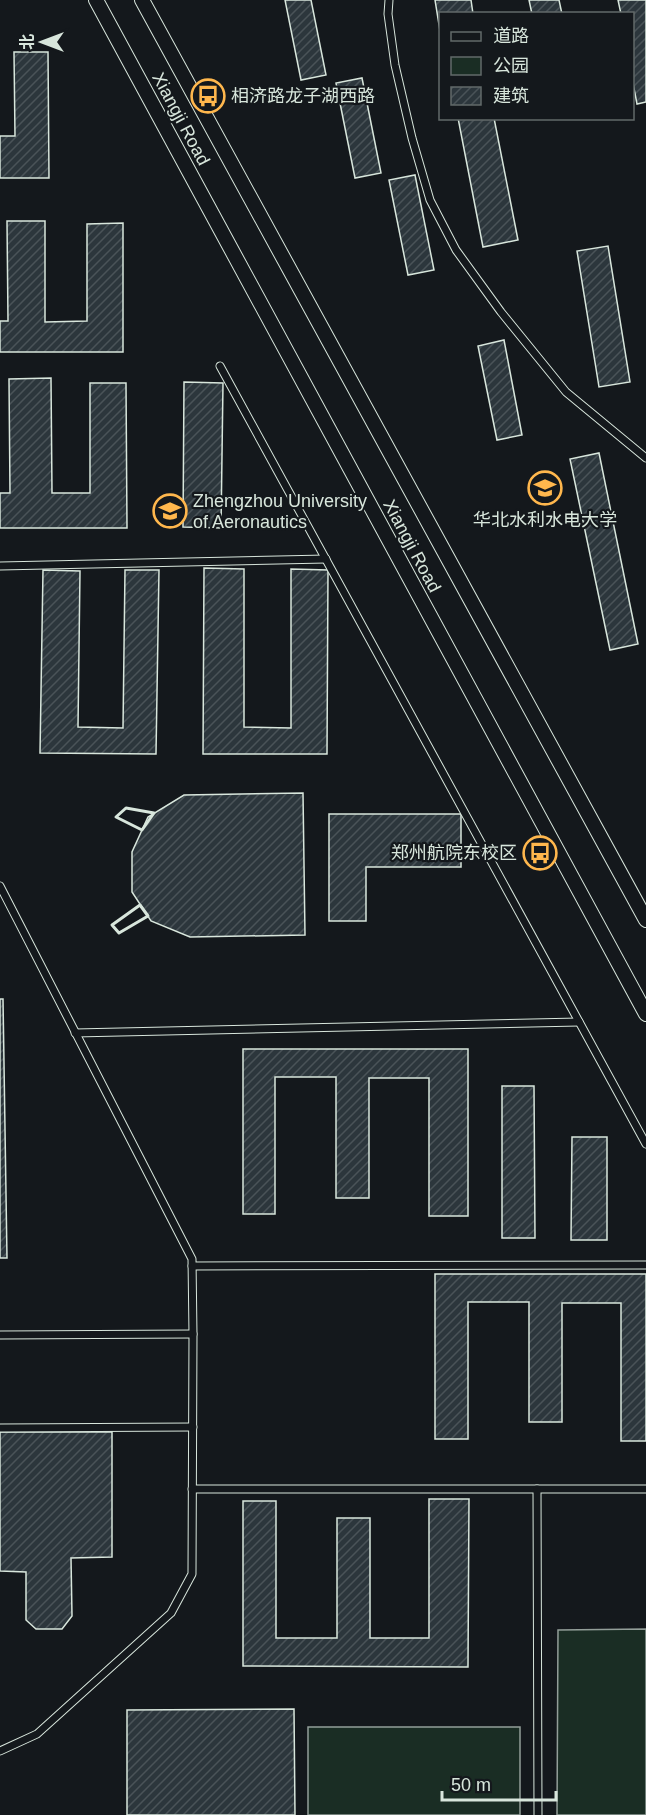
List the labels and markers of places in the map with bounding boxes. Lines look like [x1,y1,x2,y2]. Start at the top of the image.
bus stop icon: 相济路龙子湖西路 [190,78,226,114]
place label: 相济路龙子湖西路 [231,86,375,106]
school or university icon: 华北水利水电大学 [527,470,563,506]
place label: Zhengzhou University of Aeronautics [193,491,367,532]
school or university icon: Zhengzhou University of Aeronautics [152,493,188,529]
place label: 华北水利水电大学 [473,510,617,530]
bus stop icon: 郑州航院东校区 [522,835,558,871]
place label: 郑州航院东校区 [391,843,517,863]

